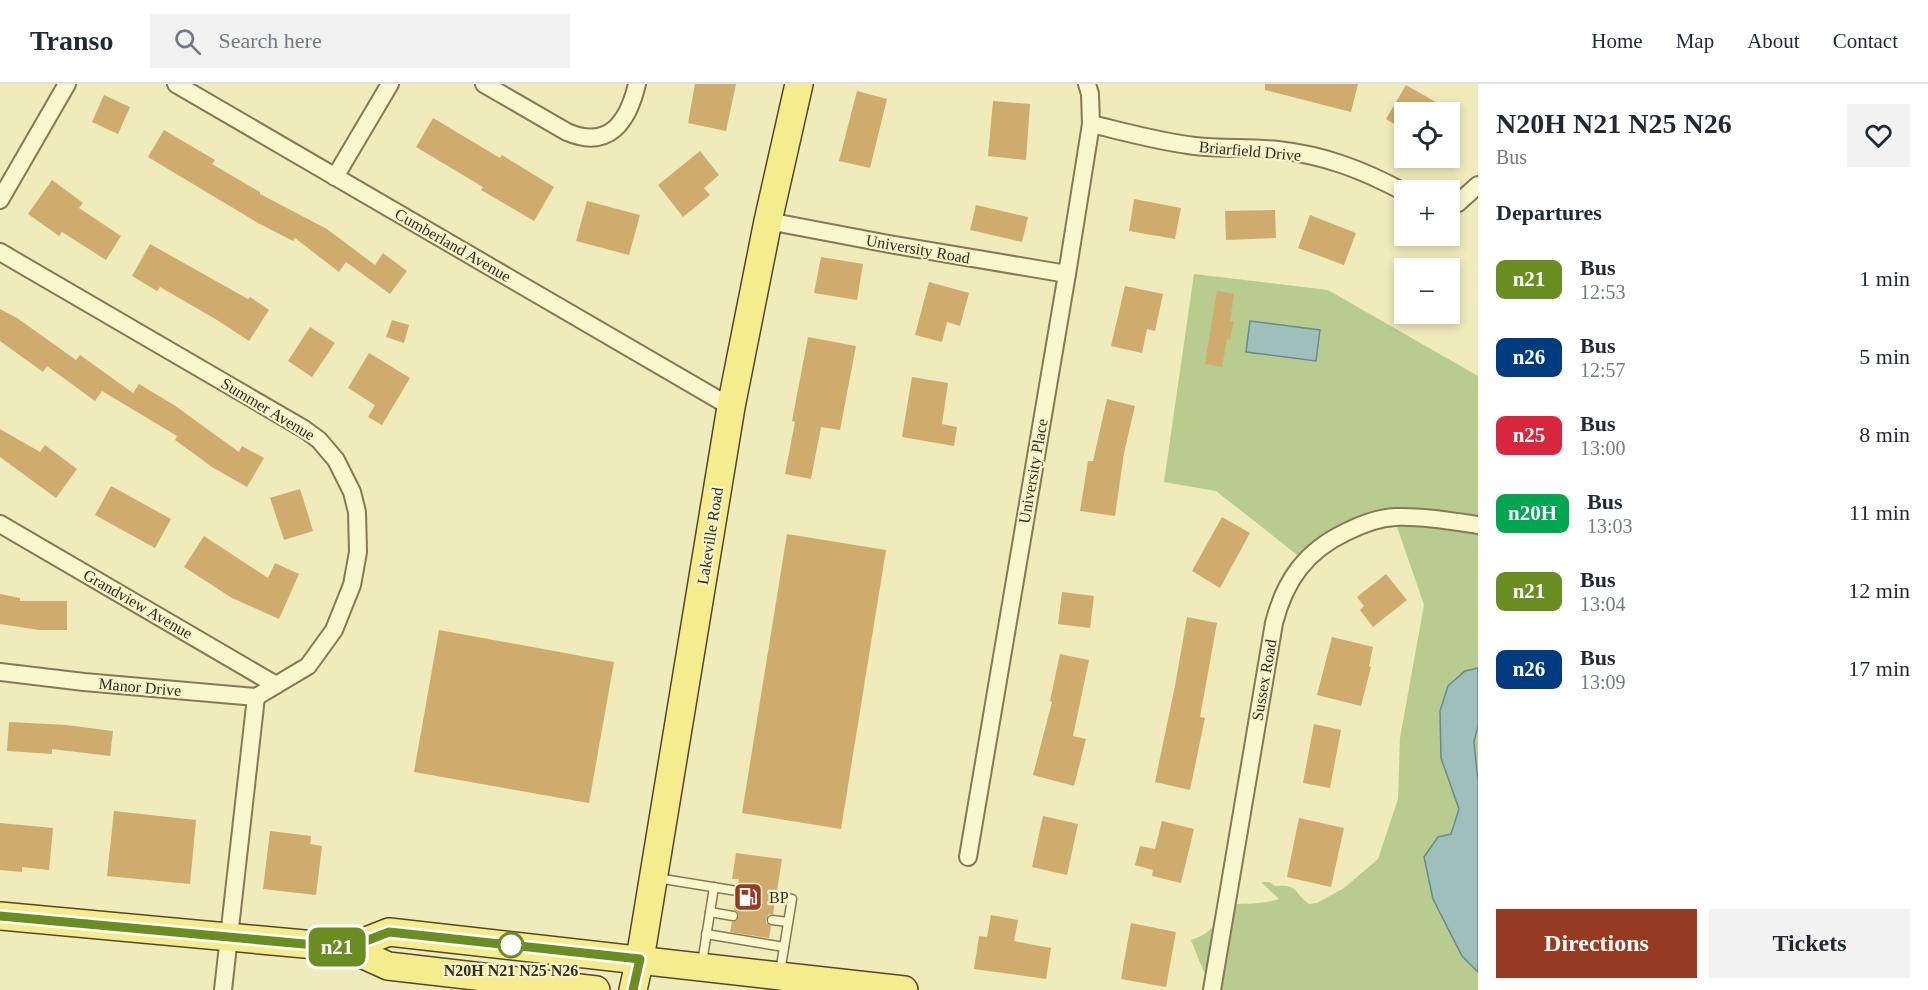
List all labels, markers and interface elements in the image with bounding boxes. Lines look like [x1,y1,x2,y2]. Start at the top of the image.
search box [150,14,570,68]
text: Transo [30,25,114,56]
icon: search [171,25,204,58]
text: Search here [219,28,322,53]
text: Home [1591,29,1643,53]
text: Map [1676,29,1714,53]
text: About [1747,29,1800,53]
text: Contact [1833,29,1898,53]
map controls [1394,102,1460,324]
button: locate [1394,102,1460,168]
button: heart [1847,104,1910,167]
text: N20H N21 N25 N26 [1496,108,1732,139]
street label: Briarfield Drive [1198,138,1302,164]
text: Bus [1496,146,1527,168]
button: + [1394,180,1460,246]
text: Departures [1496,200,1602,225]
street label: Cumberland Avenue [392,205,514,285]
street label: University Road [864,231,971,268]
text: Bus [1580,255,1615,280]
button: − [1394,258,1460,324]
text: 1 min [1859,266,1910,291]
text: n21 [1513,267,1545,291]
text: 12:53 [1580,281,1626,303]
text: Bus [1580,333,1615,358]
text: 5 min [1859,344,1910,369]
text: n26 [1513,345,1545,369]
text: 12:57 [1580,359,1626,381]
street label: Summer Avenue [218,374,318,444]
text: Bus [1580,411,1615,436]
street label: University Place [1015,417,1052,525]
text: 8 min [1859,422,1910,447]
text: n25 [1513,423,1545,447]
text: 13:00 [1580,437,1626,459]
street label: Lakeville Road [694,486,726,586]
text: Bus [1587,489,1623,514]
text: 11 min [1849,500,1910,525]
text: n20H [1508,501,1557,525]
text: 13:03 [1587,515,1633,537]
street label: Grandview Avenue [81,566,195,642]
text: Bus [1580,567,1615,592]
text: 12 min [1848,578,1910,603]
text: n21 [1513,579,1545,603]
text: 13:04 [1580,593,1626,615]
street label: Sussex Road [1248,638,1280,722]
text: Bus [1580,645,1615,670]
text: 17 min [1848,656,1910,681]
text: n26 [1513,657,1545,681]
text: 13:09 [1580,671,1626,693]
street label: Manor Drive [98,675,182,699]
fuel station icon: BP [732,881,764,913]
place label: BP [769,889,789,906]
button: Directions [1496,909,1697,978]
button: Tickets [1709,909,1910,978]
line badge: n21 [302,928,372,966]
marker: N20H N21 N25 N26 [498,932,524,958]
text: n21 [321,935,353,959]
place label: N20H N21 N25 N26 [444,962,578,979]

